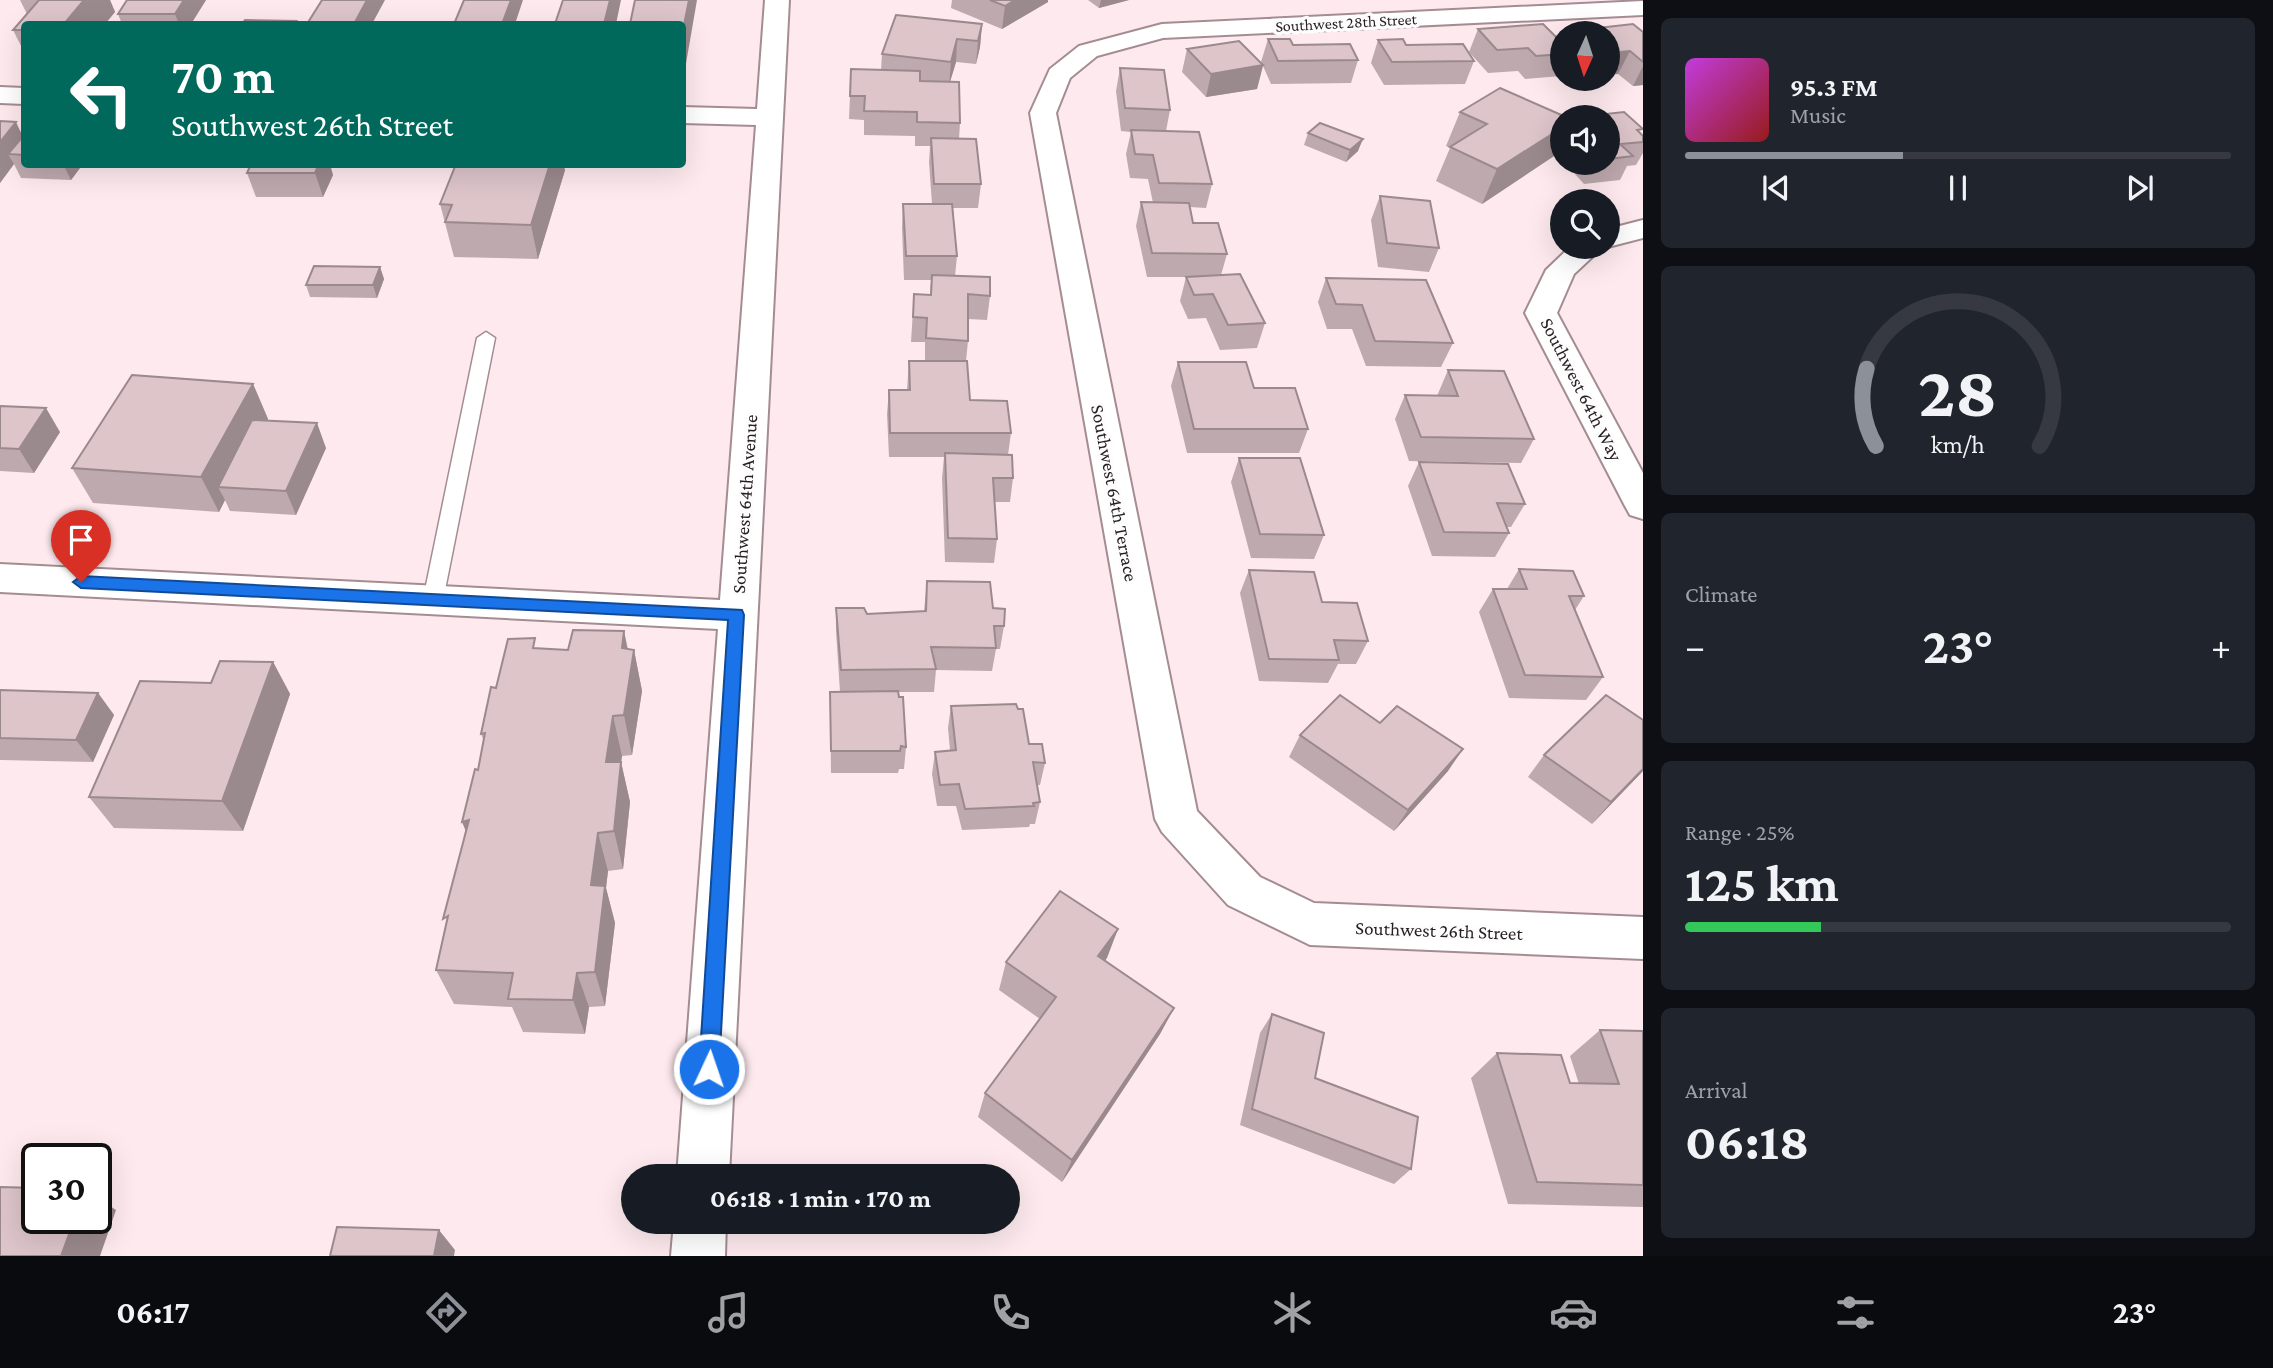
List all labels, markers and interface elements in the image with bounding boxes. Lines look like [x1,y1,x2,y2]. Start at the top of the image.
street label: Southwest 28th Street [1275,10,1418,35]
north arrow [1550,21,1620,91]
map controls [1550,21,1620,259]
icon: left [56,49,147,140]
text: 70 m [171,49,275,104]
text: 95.3 FM [1790,73,1878,102]
text: Music [1790,102,1846,128]
button: sound [1550,105,1620,175]
text: Southwest 26th Street [171,107,453,143]
icon: previous [1757,169,1795,207]
icon: pause [1939,169,1977,207]
icon: next [2121,169,2159,207]
button: search [1550,189,1620,259]
street label: Southwest 64th Way [1536,314,1627,464]
text: 28 [1918,352,1998,433]
street label: Southwest 64th Terrace [1087,403,1142,583]
street label: Southwest 64th Avenue [728,414,761,594]
text: km/h [1931,431,1985,458]
pin [51,510,111,582]
icon: arrive [62,521,100,559]
text: Climate [1685,581,1757,607]
text: 23° [1922,616,1994,674]
text: − [1685,625,1705,667]
text: + [2211,625,2231,667]
text: Range · 25% [1685,819,1794,845]
text: 125 km [1685,854,1839,912]
street label: Southwest 26th Street [1355,917,1524,944]
position arrow [672,1032,746,1106]
text: Arrival [1685,1077,1748,1103]
text: 06:18 [1685,1112,1809,1170]
speed limit sign: 30 [21,1143,112,1234]
text: 06:18 · 1 min · 170 m [710,1184,931,1213]
icon: directions [422,1288,471,1337]
icon: music [704,1288,753,1337]
icon: phone [986,1288,1035,1337]
icon: climate [1268,1288,1317,1337]
icon: car [1549,1288,1598,1337]
icon: filters [1831,1288,1880,1337]
text: 06:17 [116,1294,190,1330]
text: 23° [2113,1294,2157,1330]

